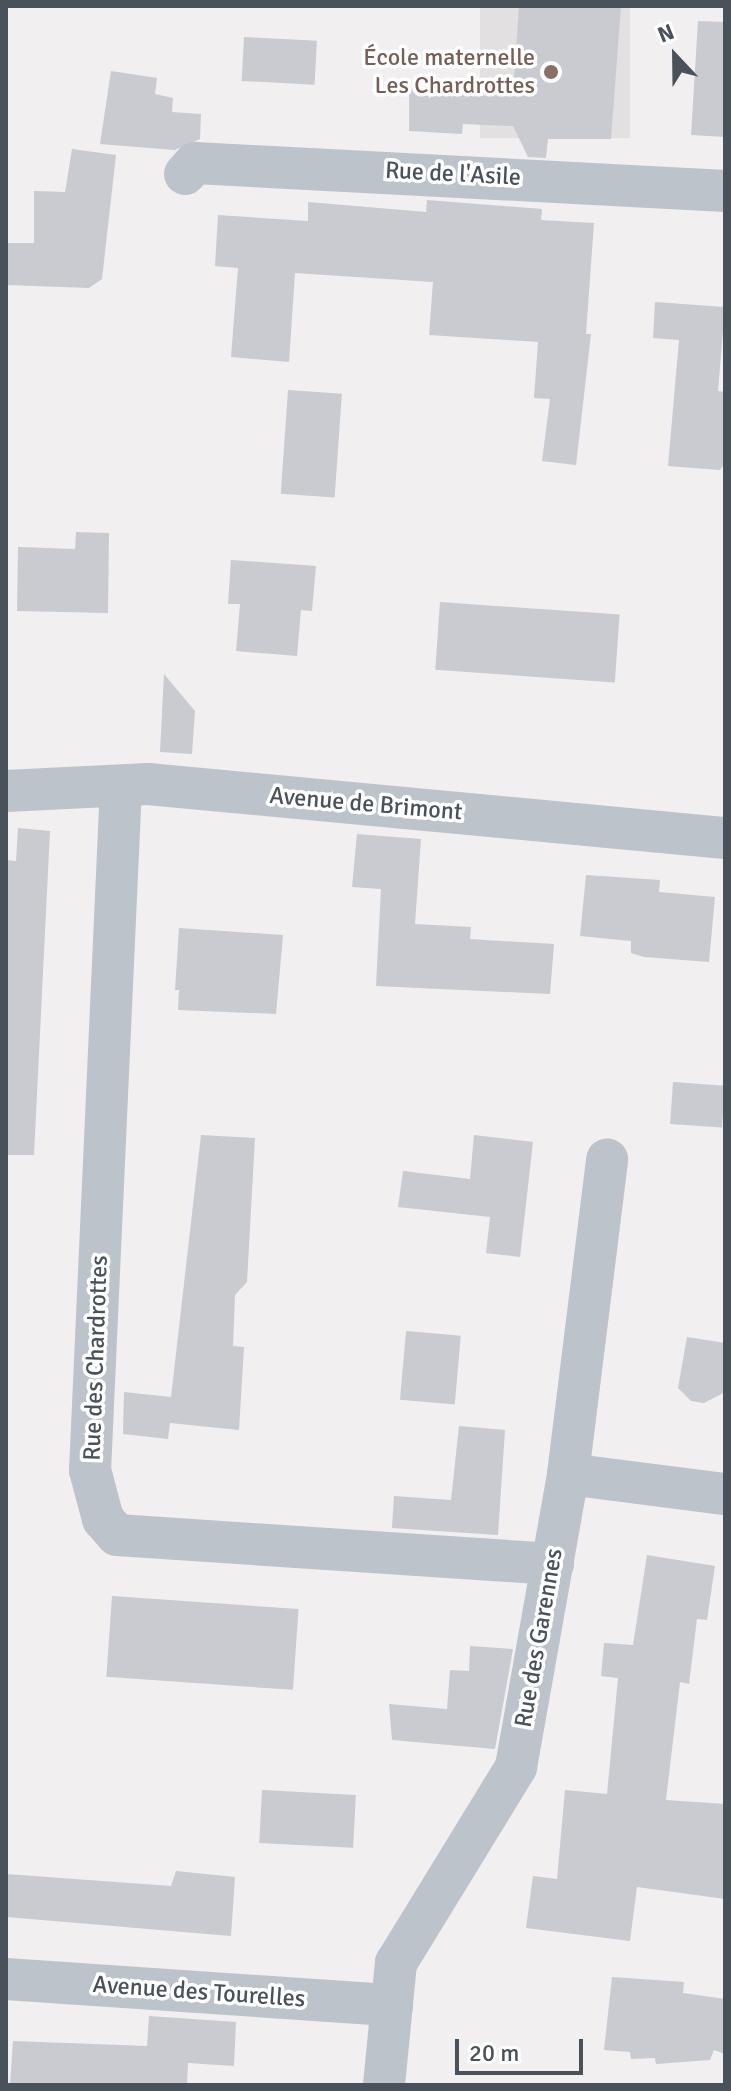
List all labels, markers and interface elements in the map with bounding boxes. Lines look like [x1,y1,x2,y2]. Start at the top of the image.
north arrow [635,16,715,96]
text: N [654,18,678,49]
place label: École maternelle Les Chardrottes [363,44,535,100]
marker: École maternelle Les Chardrottes [542,63,560,81]
street label: Rue de l'Asile [384,156,522,192]
street label: Avenue de Brimont [268,781,464,827]
street label: Rue des Chardrottes [78,1255,114,1461]
street label: Rue des Garennes [509,1546,569,1730]
street label: Avenue des Tourelles [92,1970,306,2014]
scale bar [459,2023,587,2073]
text: 20 m [469,2038,519,2068]

